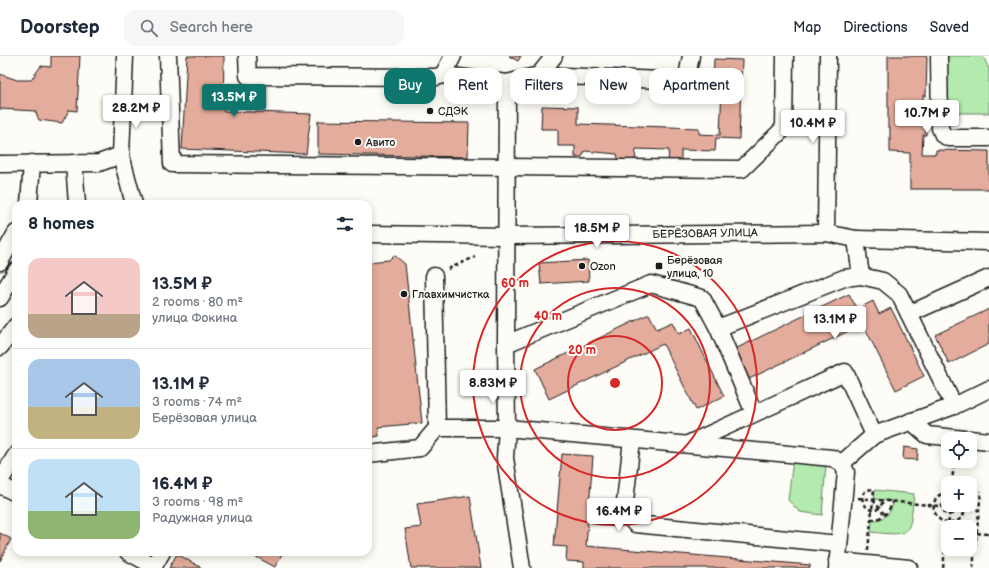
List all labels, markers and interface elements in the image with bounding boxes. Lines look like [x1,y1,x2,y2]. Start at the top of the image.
search box [124,10,404,46]
text: Doorstep [20,16,100,39]
icon: search [138,17,160,39]
text: Search here [170,18,253,37]
text: Map [793,19,821,36]
text: Directions [843,19,908,36]
text: Saved [930,19,969,36]
chip: Buy [384,68,436,104]
chip: Rent [444,68,502,104]
chip: Filters [510,68,577,104]
chip: New [585,68,641,104]
chip: Apartment [649,68,744,104]
pin: 13.5M ₽ [197,84,271,118]
text: 13.5M ₽ [211,89,257,105]
pin: 28.2M ₽ [99,95,173,129]
text: 28.2M ₽ [112,100,160,116]
pin: 10.7M ₽ [890,100,964,134]
place label: СДЭК [438,105,469,118]
text: 10.7M ₽ [904,105,950,121]
marker: СДЭК [425,106,435,116]
pin: 10.4M ₽ [776,110,850,144]
text: 10.4M ₽ [790,115,836,131]
place label: Авито [365,136,395,149]
marker: Авито [353,137,363,147]
icon: filters [334,213,356,235]
text: 8 homes [28,214,94,234]
pin: 18.5M ₽ [560,215,634,249]
text: 18.5M ₽ [574,220,620,236]
street label: БЕРЁЗОВАЯ УЛИЦА [652,225,758,241]
place label: Берёзовая улица, 10 [667,254,722,280]
place label: Ozon [590,260,616,273]
marker: Ozon [577,261,587,271]
marker: Берёзовая улица, 10 [654,261,664,271]
icon: home [60,274,108,322]
text: 13.5M ₽ [152,274,212,294]
text: 60 m [501,276,529,291]
place label: Главхимчистка [412,288,490,301]
marker: Главхимчистка [399,289,409,299]
text: 2 rooms · 80 m² [152,294,243,310]
pin: 13.1M ₽ [798,306,872,340]
text: 40 m [534,309,562,324]
text: улица Фокина [152,310,238,326]
text: 13.1M ₽ [813,311,857,327]
text: 20 m [568,343,596,358]
pin: 8.83M ₽ [456,370,530,404]
text: 13.1M ₽ [152,374,209,394]
icon: home [60,375,108,423]
text: 8.83M ₽ [469,375,517,391]
centre of rings [608,376,622,390]
text: 3 rooms · 74 m² [152,394,242,410]
text: Берёзовая улица [152,410,257,426]
map controls [941,432,977,556]
button: locate [941,432,977,468]
text: 16.4M ₽ [152,474,212,494]
icon: home [60,475,108,523]
button: + [941,476,977,512]
text: 3 rooms · 98 m² [152,494,243,510]
pin: 16.4M ₽ [582,498,656,532]
text: 16.4M ₽ [596,503,642,519]
text: Радужная улица [152,510,253,526]
button: − [941,520,977,556]

